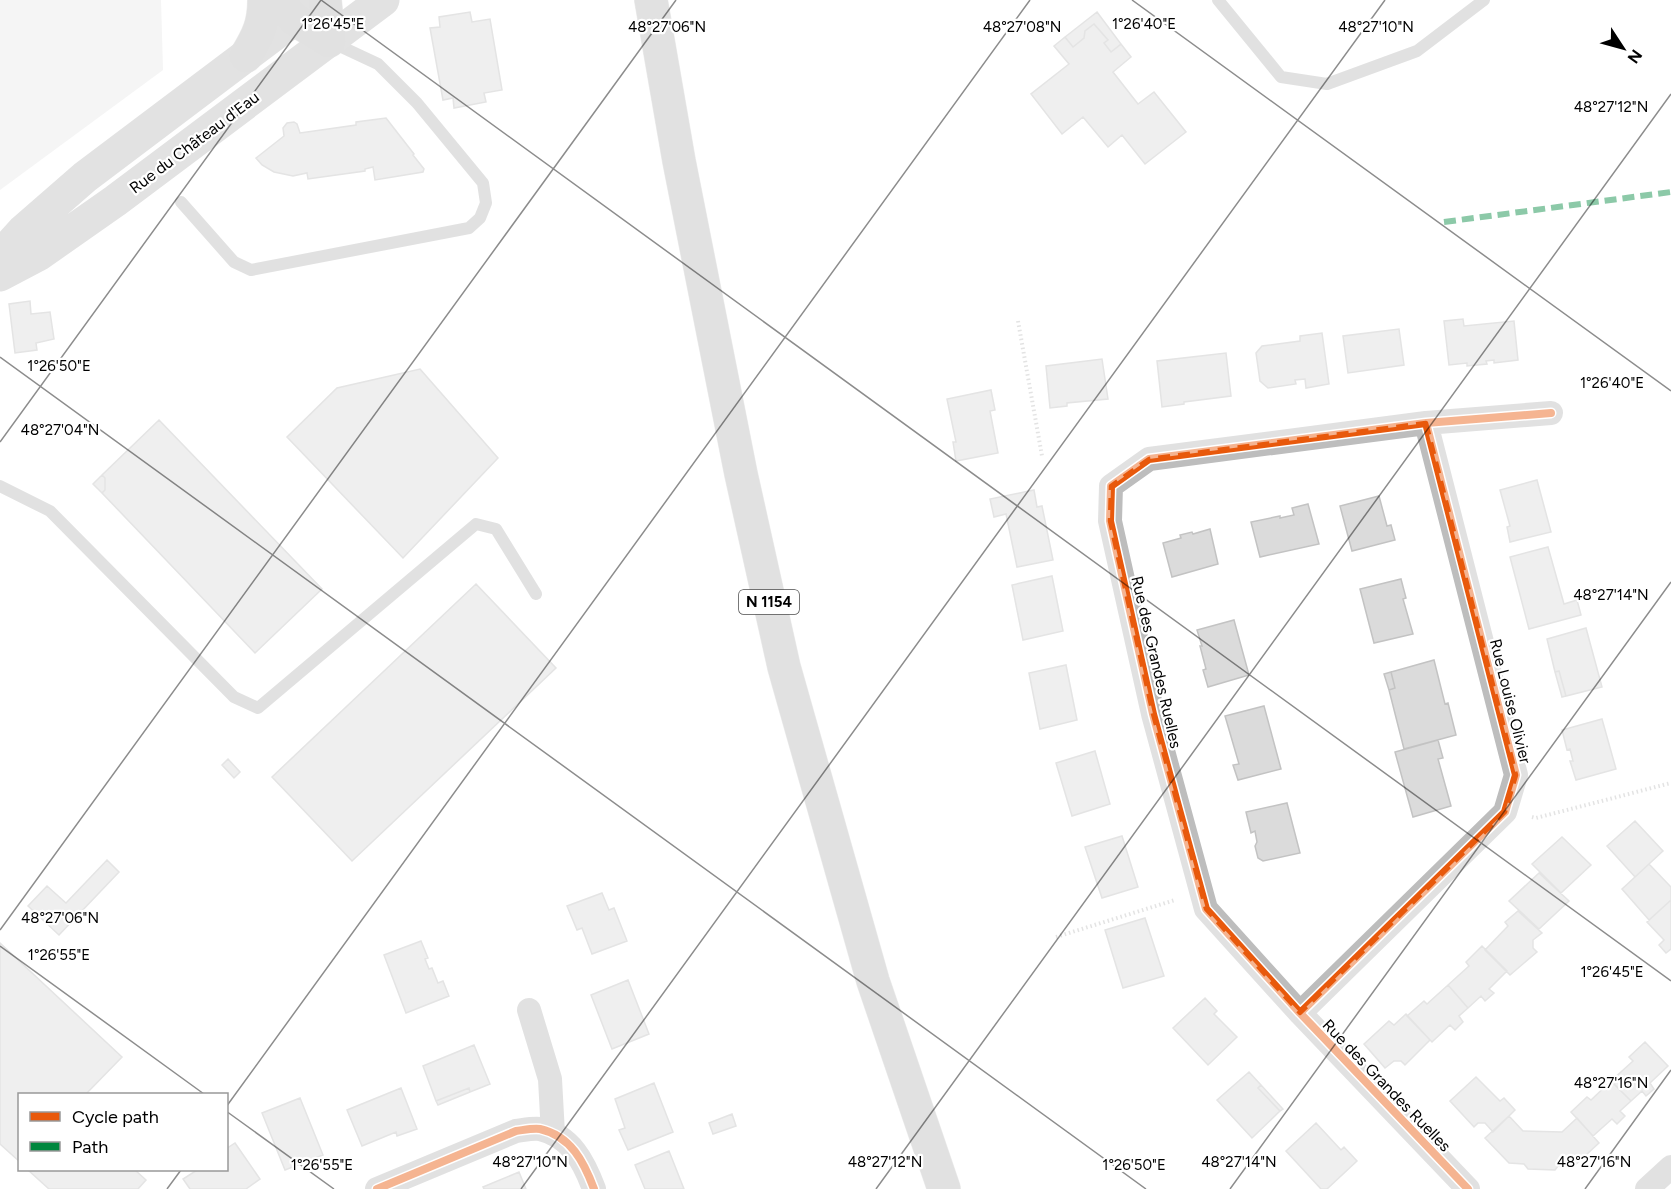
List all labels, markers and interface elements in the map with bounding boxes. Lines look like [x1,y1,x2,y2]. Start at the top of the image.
text: 1°26'45"E [301,15,365,33]
text: 1°26'40"E [1112,15,1176,33]
text: 48°27'06"N [628,18,706,36]
text: 48°27'08"N [983,18,1061,36]
text: 48°27'10"N [1338,18,1414,36]
north arrow [1593,18,1653,78]
text: N [1623,46,1646,67]
street label: Rue du Château d'Eau [126,87,263,197]
text: 48°27'12"N [1574,98,1648,116]
text: 1°26'50"E [27,357,91,375]
text: 1°26'40"E [1580,374,1644,392]
text: 48°27'04"N [21,421,99,439]
street label: Rue des Grandes Ruelles [1127,574,1186,750]
text: 48°27'14"N [1573,586,1649,604]
road number: N 1154 [739,590,799,614]
street label: Rue Louise Olivier [1486,637,1535,766]
text: 48°27'06"N [21,909,99,927]
text: 1°26'55"E [28,946,90,964]
text: 1°26'45"E [1580,963,1644,981]
street label: Rue des Grandes Ruelles [1319,1015,1455,1155]
text: 48°27'16"N [1574,1074,1648,1092]
legend [18,1093,228,1171]
text: Cycle path [72,1106,159,1128]
text: Path [72,1136,108,1158]
text: 48°27'10"N [492,1153,568,1171]
text: 48°27'12"N [848,1153,922,1171]
text: 48°27'14"N [1201,1153,1277,1171]
text: 48°27'16"N [1557,1153,1631,1171]
text: 1°26'55"E [291,1156,353,1174]
text: 1°26'50"E [1102,1156,1166,1174]

